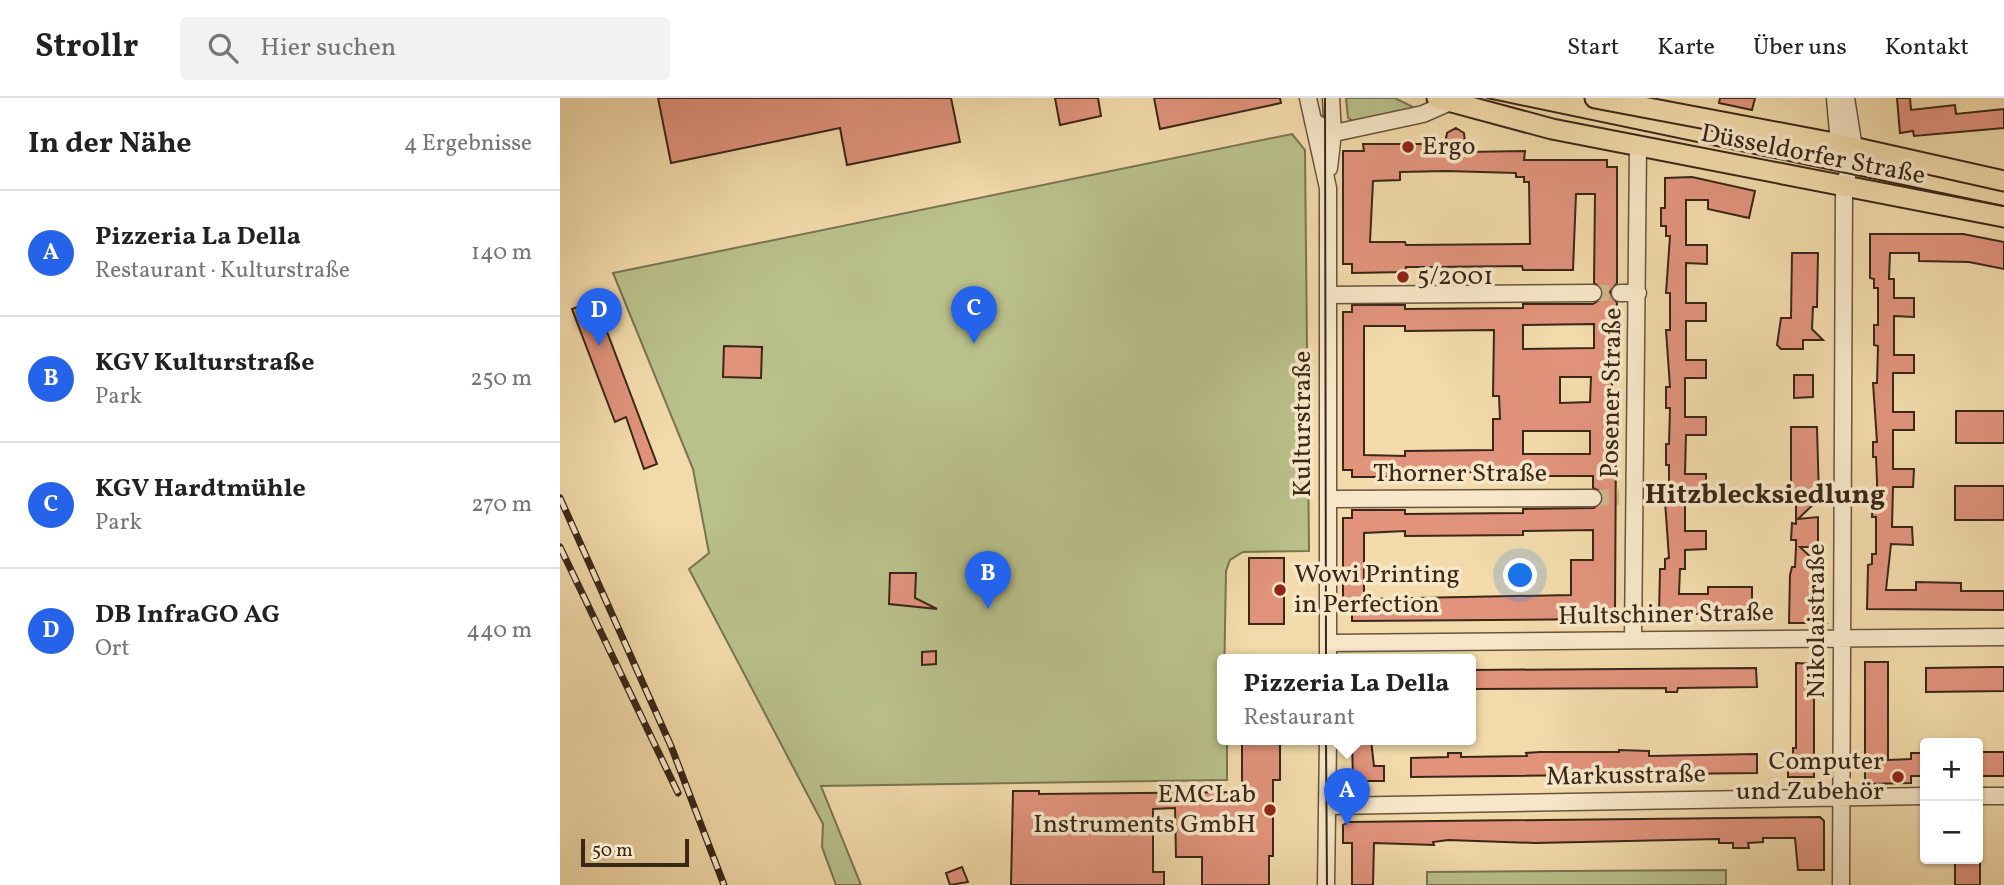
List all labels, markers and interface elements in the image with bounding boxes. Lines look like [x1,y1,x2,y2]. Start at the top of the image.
search box [180,17,670,80]
text: Strollr [35,25,138,71]
icon: search [204,29,242,67]
text: Hier suchen [260,30,396,66]
text: Start [1567,31,1619,65]
text: Karte [1657,31,1715,65]
text: Über uns [1753,31,1847,65]
text: Kontakt [1885,31,1969,65]
street label: Düsseldorfer Straße [1698,116,1928,194]
text: In der Nähe [28,123,192,165]
text: 4 Ergebnisse [404,128,532,160]
place label: Ergo [1422,129,1476,165]
marker: Ergo [1400,139,1416,155]
text: Pizzeria La Della [95,219,301,255]
text: A [43,237,59,269]
text: 140 m [471,237,532,269]
text: Restaurant · Kulturstraße [95,255,350,287]
place label: 5/2001 [1417,259,1493,295]
marker: 5/2001 [1395,269,1411,285]
pin: C [951,286,997,344]
pin: D [576,288,622,346]
street label: Posener Straße [1593,307,1631,479]
text: KGV Kulturstraße [95,345,314,381]
street label: Kulturstraße [1285,351,1321,497]
text: B [43,363,59,395]
text: 250 m [470,363,532,395]
text: Park [95,381,142,413]
street label: Thorner Straße [1373,456,1547,492]
text: KGV Hardtmühle [95,471,306,507]
district label: Hitzblecksiedlung [1645,476,1885,515]
text: C [44,489,58,521]
text: 270 m [471,489,532,521]
text: Park [95,507,142,539]
street label: Nikolaistraße [1799,544,1835,699]
pin: B [965,551,1011,609]
place label: Wowi Printing in Perfection [1294,557,1460,623]
your location [1503,558,1537,592]
marker: Wowi Printing in Perfection [1272,582,1288,598]
street label: Hultschiner Straße [1558,595,1774,635]
text: DB InfraGO AG [95,597,280,633]
text: D [43,615,59,647]
text: 440 m [466,615,532,647]
text: Ort [95,633,130,665]
popup [1217,654,1476,745]
text: Pizzeria La Della [1244,666,1449,702]
text: Restaurant [1244,702,1355,734]
map controls [1920,738,1983,864]
button: + [1920,738,1983,801]
place label: Computer und Zubehör [1736,744,1884,810]
street label: Markusstraße [1546,757,1706,795]
pin: A [1324,768,1370,826]
marker: Computer und Zubehör [1890,769,1906,785]
place label: EMCLab Instruments GmbH [1033,777,1256,843]
button: − [1920,801,1983,864]
marker: EMCLab Instruments GmbH [1262,802,1278,818]
scale bar [581,836,690,868]
text: 50 m [592,838,633,864]

